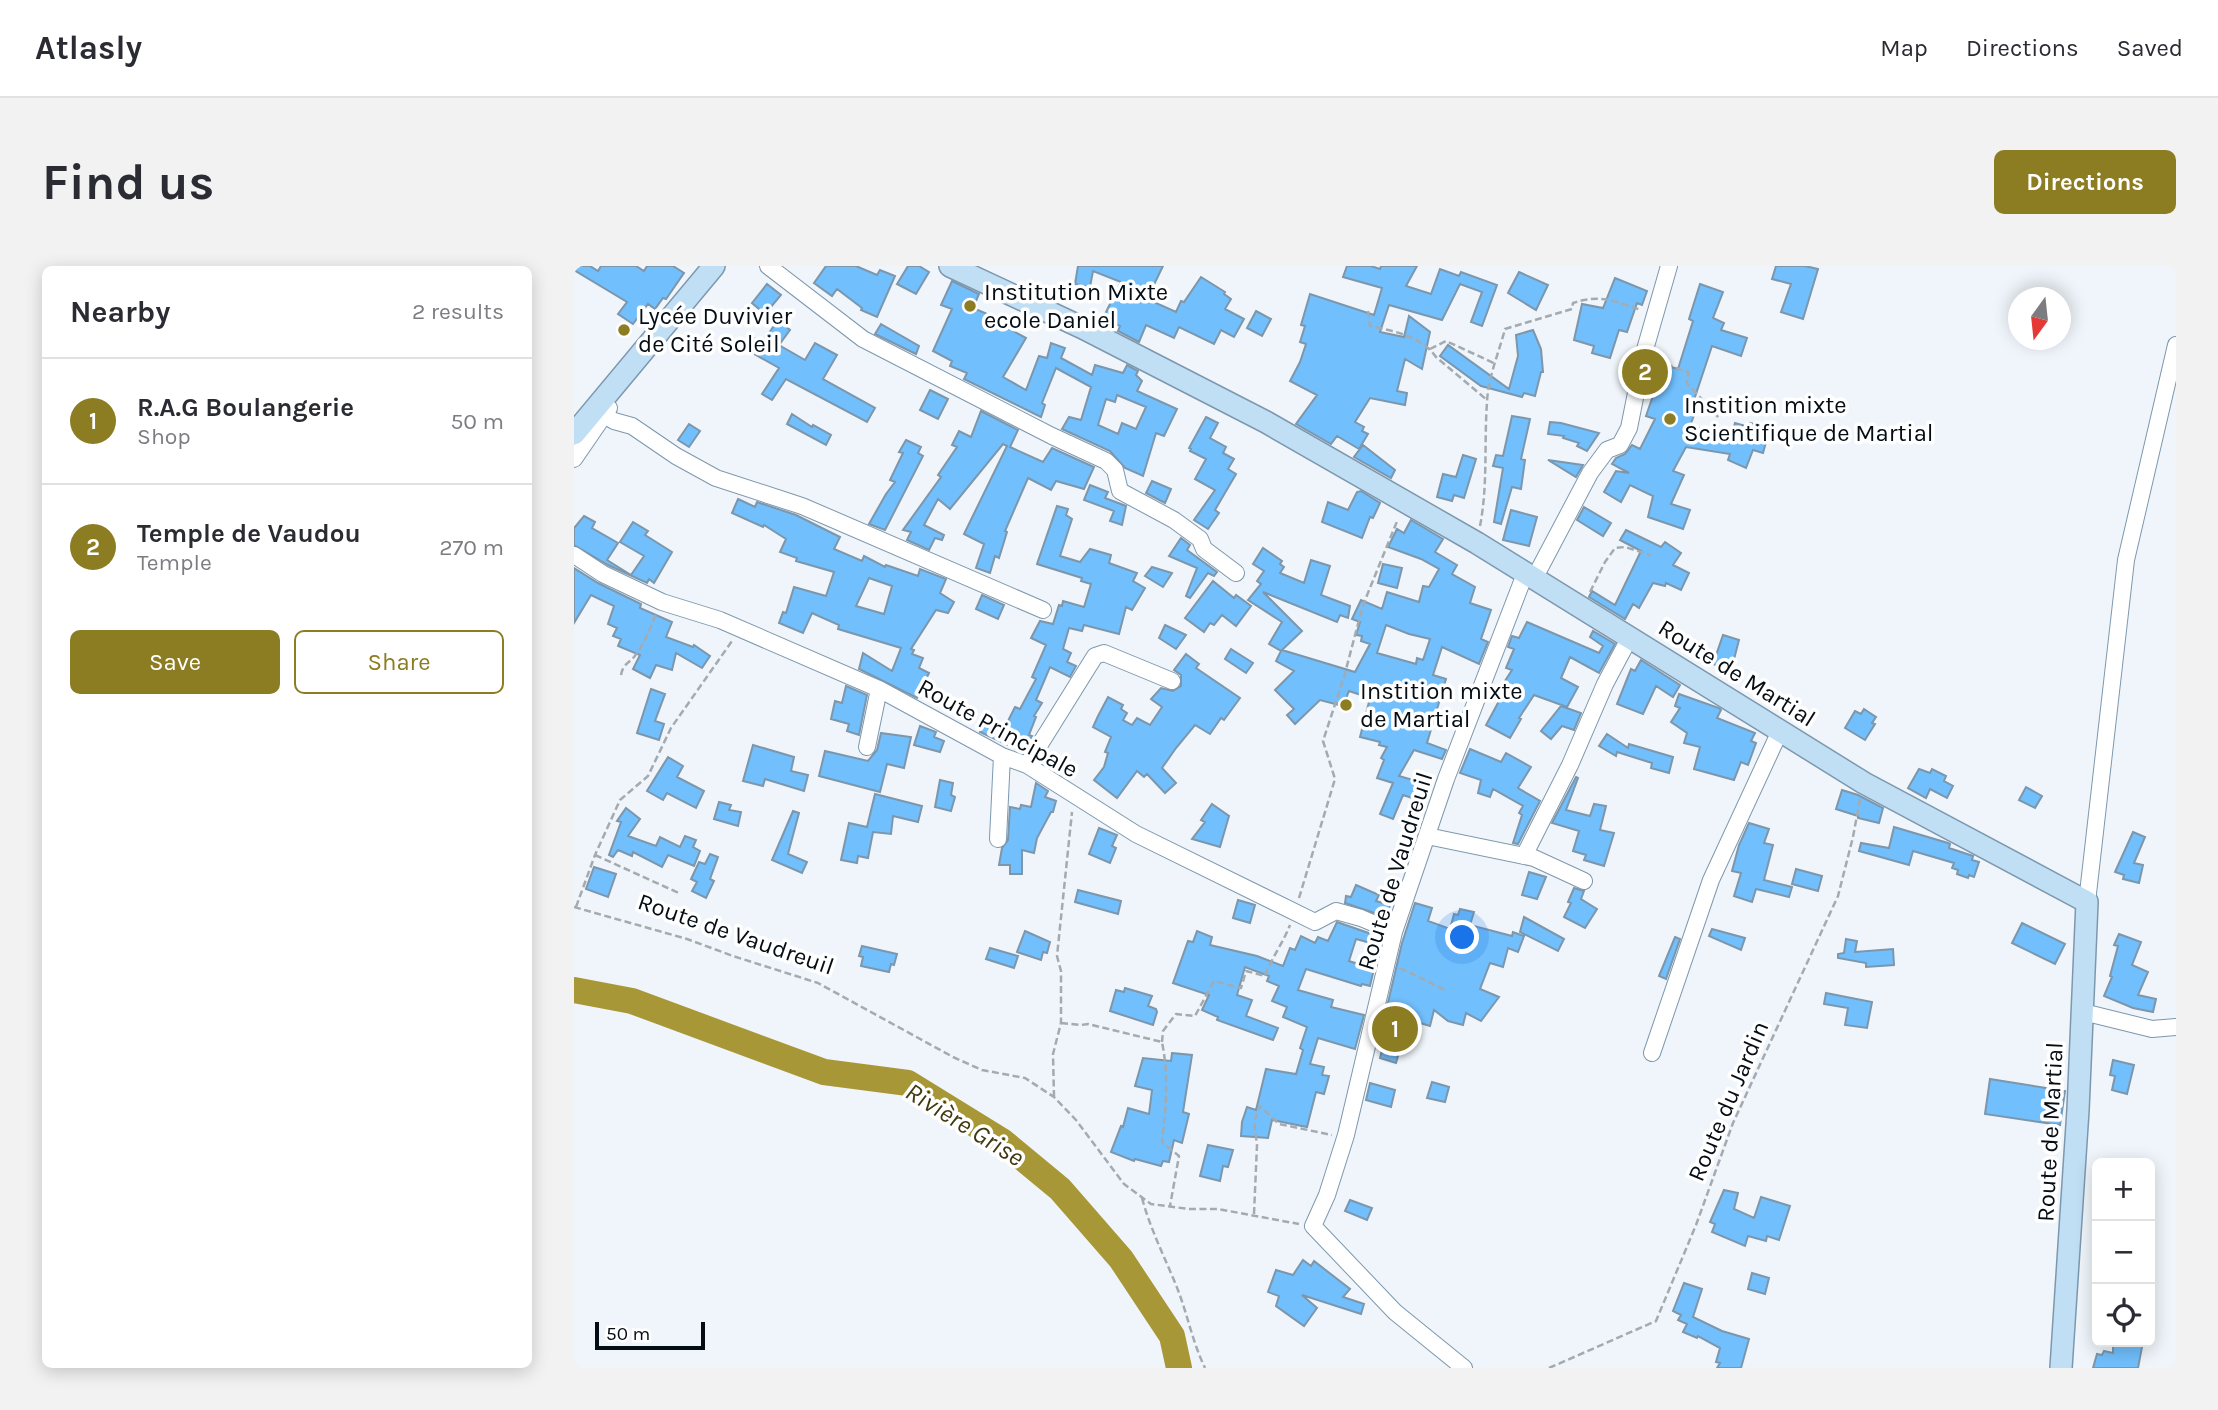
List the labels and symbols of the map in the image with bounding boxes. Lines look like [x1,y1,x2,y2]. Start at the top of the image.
place label: Institution Mixte ecole Daniel [984,278,1168,334]
north arrow [2008,287,2071,350]
marker: Institution Mixte ecole Daniel [962,298,978,314]
place label: Lycée Duvivier de Cité Soleil [638,302,793,358]
marker: Lycée Duvivier de Cité Soleil [616,322,632,338]
pin: 2 [1622,346,1668,398]
place label: Instition mixte Scientifique de Martial [1684,391,1934,447]
marker: Instition mixte Scientifique de Martial [1662,411,1678,427]
street label: Route de Martial [1653,613,1821,733]
street label: Route Principale [913,672,1083,784]
place label: Instition mixte de Martial [1360,677,1523,733]
marker: Instition mixte de Martial [1338,697,1354,713]
street label: Route de Vaudreuil [1352,769,1438,973]
street label: Route de Vaudreuil [634,887,838,981]
your location [1445,920,1479,954]
pin: 1 [1372,1003,1418,1055]
street label: Route du Jardin [1682,1017,1774,1185]
street label: Route de Martial [2031,1041,2069,1223]
water label: Rivière Grise [900,1076,1030,1173]
scale bar [595,1319,705,1351]

